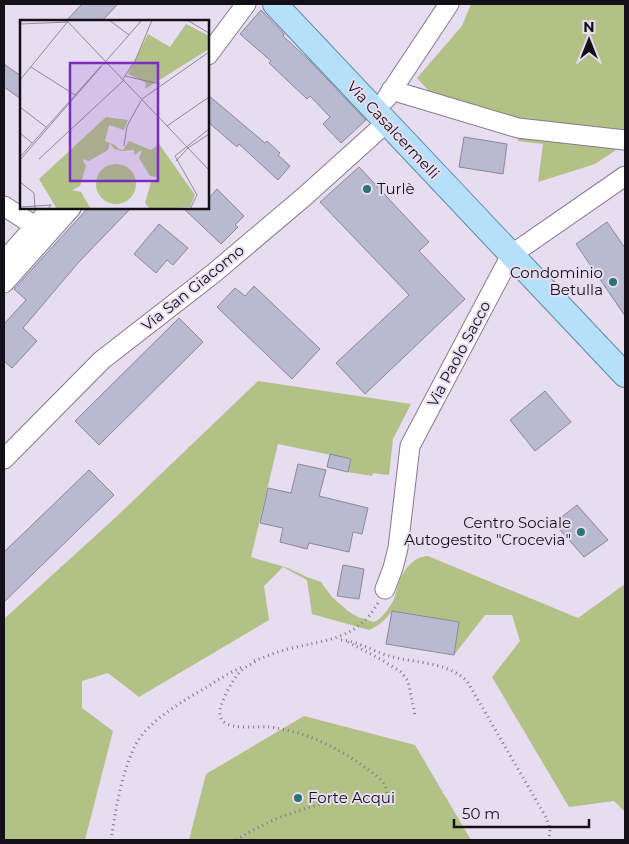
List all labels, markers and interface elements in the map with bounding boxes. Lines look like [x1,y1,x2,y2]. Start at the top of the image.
north arrow [564,15,614,65]
text: N [583,18,595,36]
inset map [20,20,209,209]
street label: Via Casalcermelli [343,77,444,183]
place label: Turlè [377,179,414,198]
marker: Turlè [361,183,373,195]
street label: Via San Giacomo [137,240,248,335]
place label: Condominio Betulla [510,263,603,299]
marker: Condominio Betulla [607,276,619,288]
street label: Via Paolo Sacco [423,298,494,410]
place label: Centro Sociale Autogestito "Crocevia" [404,513,571,549]
marker: Centro Sociale Autogestito "Crocevia" [575,526,587,538]
place label: Forte Acqui [308,788,395,807]
marker: Forte Acqui [292,792,304,804]
scale bar [454,796,589,828]
text: 50 m [462,804,500,823]

